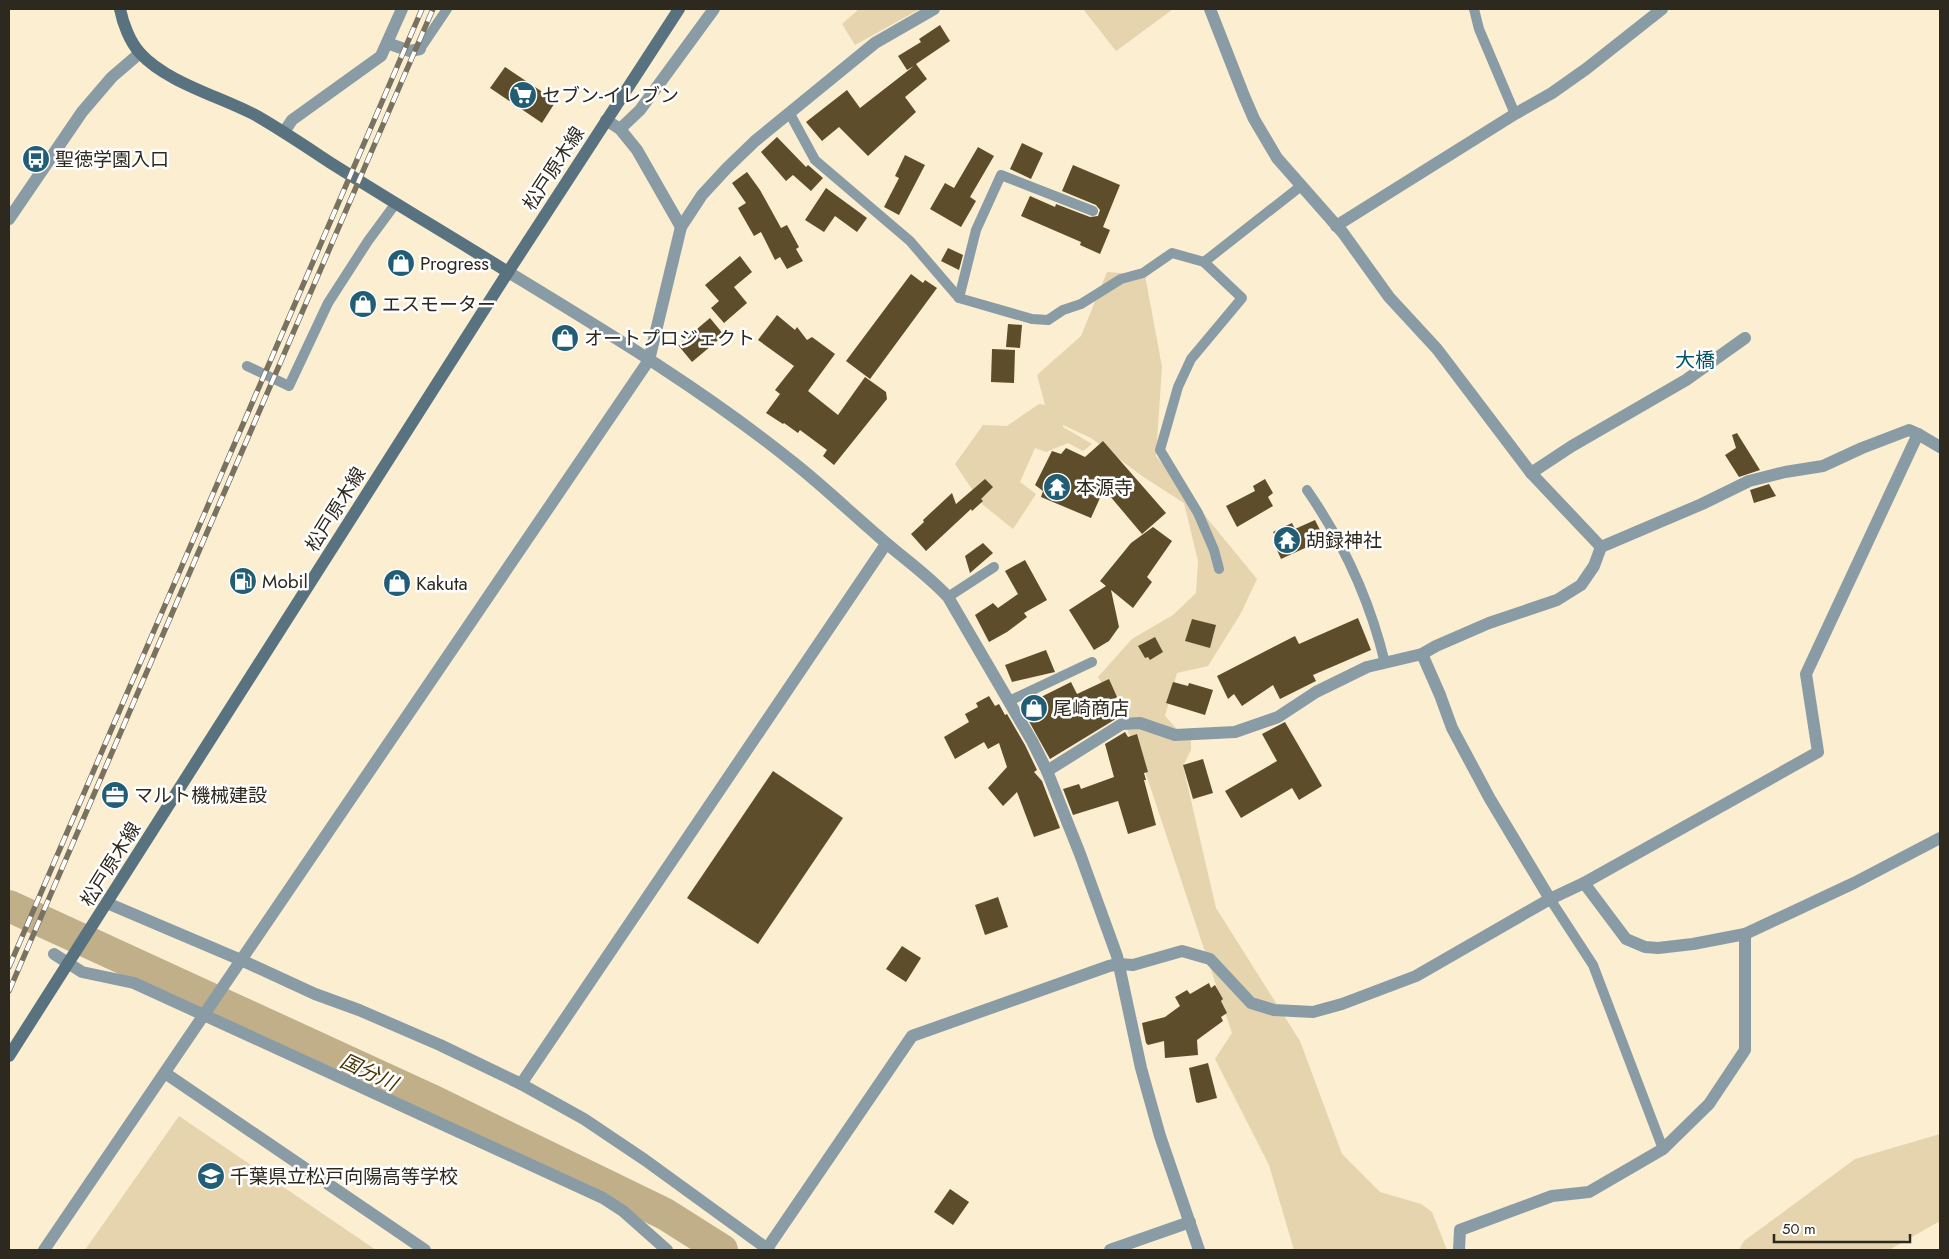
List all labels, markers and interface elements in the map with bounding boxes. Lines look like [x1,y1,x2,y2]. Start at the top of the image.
supermarket icon: セブン-イレブン [508,80,538,110]
place label: セブン-イレブン [542,82,679,109]
street label: 松戸原木線 [516,121,591,215]
bus stop icon: 聖徳学園入口 [21,144,51,174]
place label: 聖徳学園入口 [55,146,169,173]
shop icon: Progress [386,248,416,278]
place label: Progress [420,250,489,277]
shop icon: エスモーター [348,289,378,319]
place label: エスモーター [382,291,496,318]
shop icon: オートプロジェクト [550,323,580,353]
place label: オートプロジェクト [584,325,755,352]
district label: 大橋 [1675,346,1715,375]
street label: 松戸原木線 [299,462,372,557]
temple icon: 本源寺 [1042,472,1072,502]
place label: 本源寺 [1076,474,1133,501]
temple icon: 胡録神社 [1272,525,1302,555]
place label: 胡録神社 [1306,527,1382,554]
fuel station icon: Mobil [228,566,258,596]
place label: Mobil [262,568,308,595]
shop icon: Kakuta [382,568,412,598]
place label: Kakuta [416,570,468,597]
shop icon: 尾崎商店 [1019,693,1049,723]
place label: 尾崎商店 [1053,695,1129,722]
office icon: マルト機械建設 [100,780,130,810]
place label: マルト機械建設 [134,782,267,809]
street label: 松戸原木線 [74,817,147,912]
water label: 国分川 [335,1047,404,1099]
school or university icon: 千葉県立松戸向陽高等学校 [196,1161,226,1191]
place label: 千葉県立松戸向陽高等学校 [230,1163,458,1190]
scale bar [1774,1212,1910,1244]
text: 50 m [1782,1218,1816,1240]

